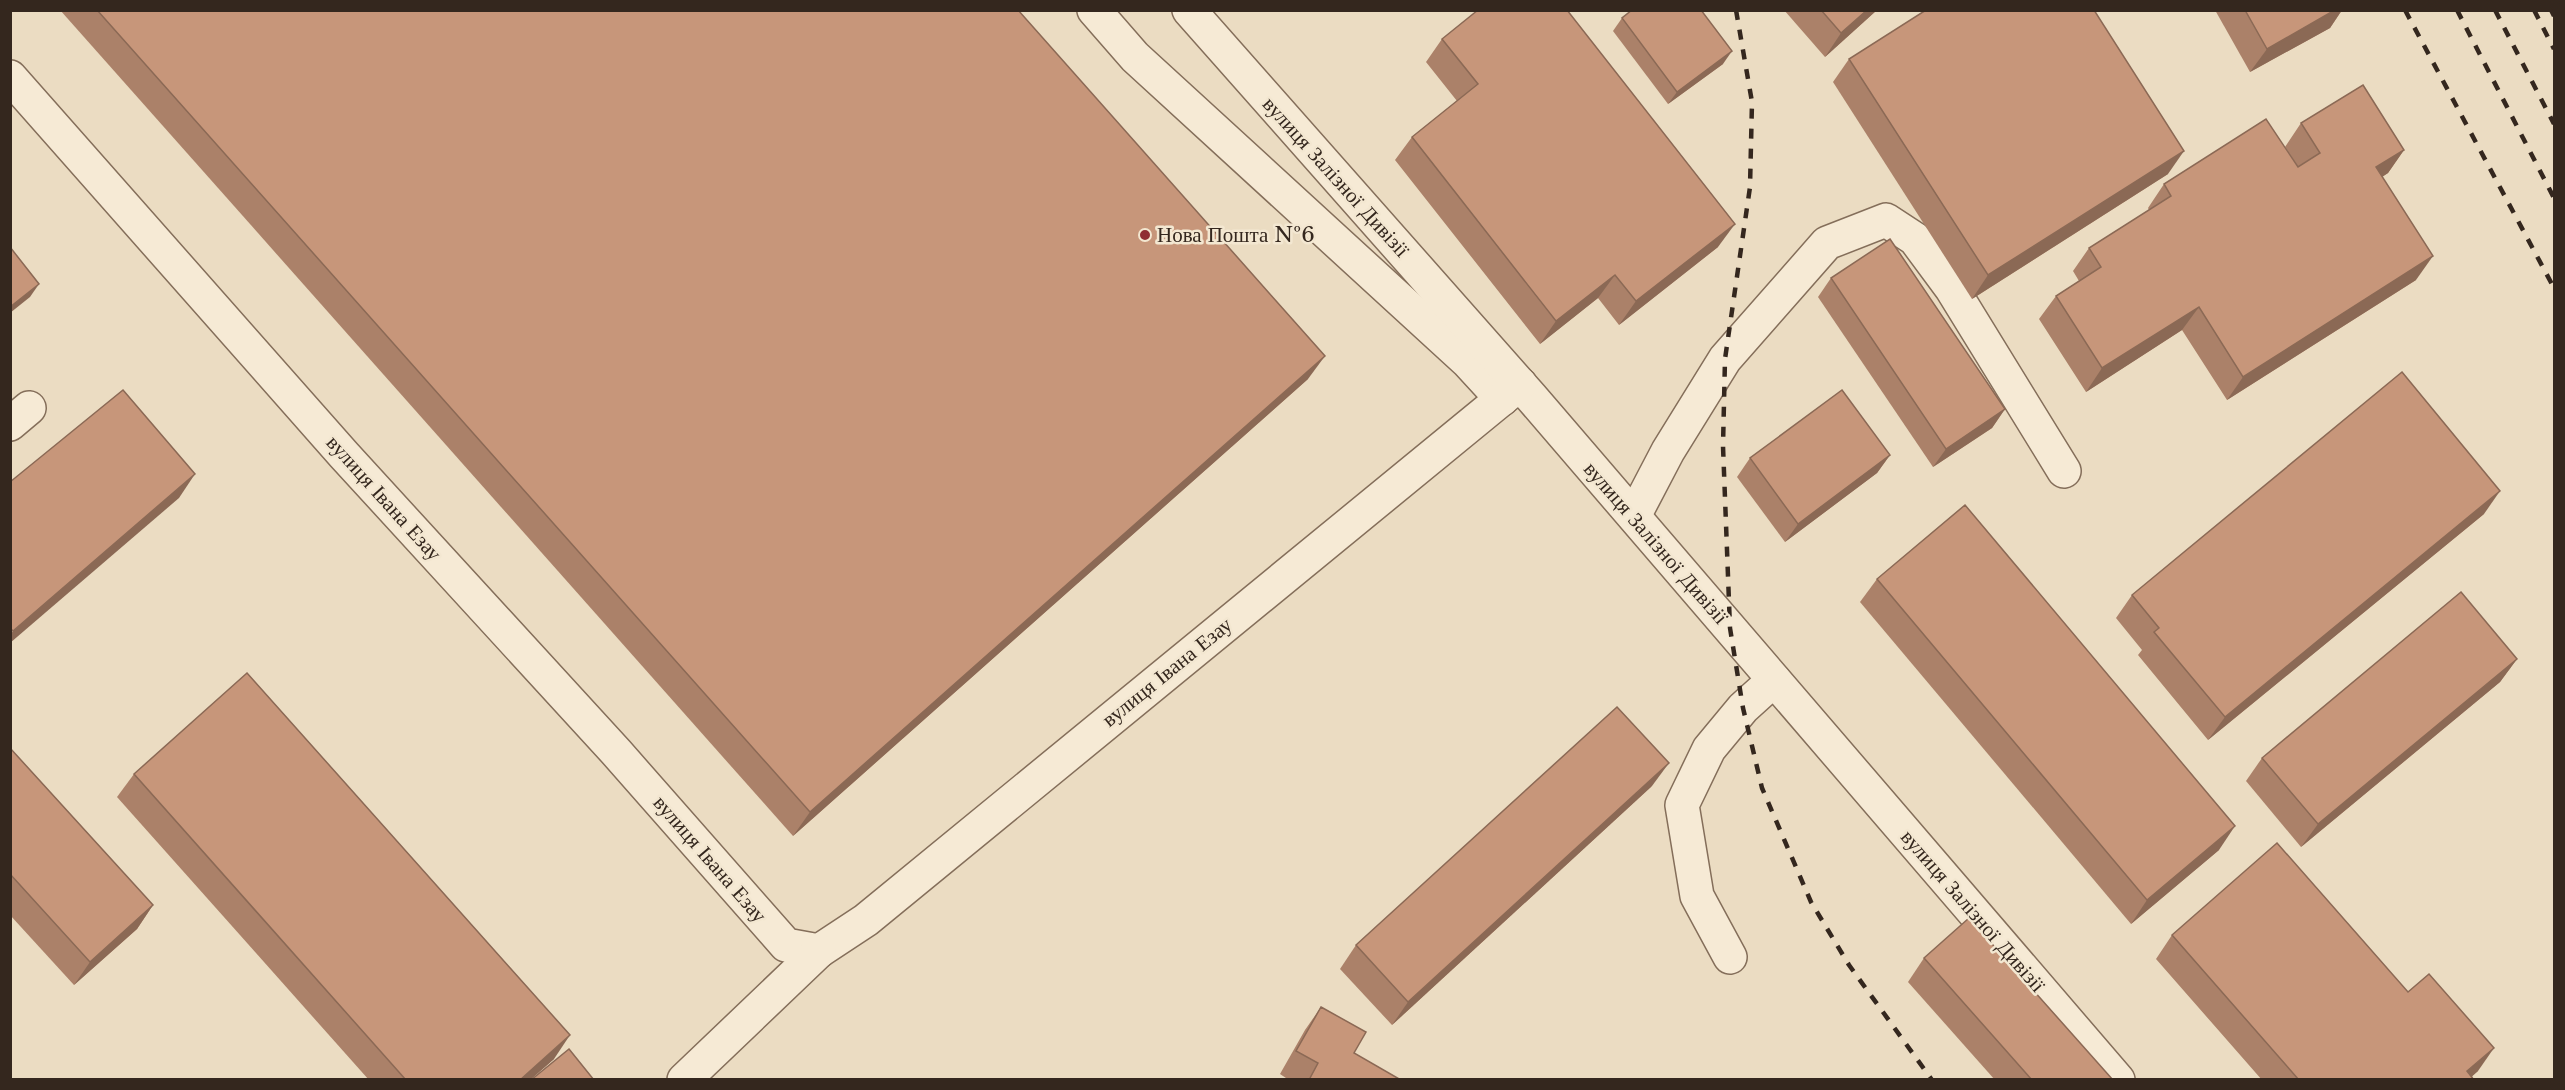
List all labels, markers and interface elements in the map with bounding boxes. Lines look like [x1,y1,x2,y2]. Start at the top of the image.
street label: вулиця Залізної Дивізії [1257,91,1415,263]
place label: Нова Пошта №6 [1157,222,1315,248]
marker: Нова Пошта №6 [1138,228,1152,242]
street label: вулиця Івана Езау [321,430,447,566]
street label: вулиця Залізної Дивізії [1578,456,1734,630]
street label: вулиця Івана Езау [1097,611,1238,732]
street label: вулиця Івана Езау [648,790,773,928]
street label: вулиця Залізної Дивізії [1895,824,2051,998]

